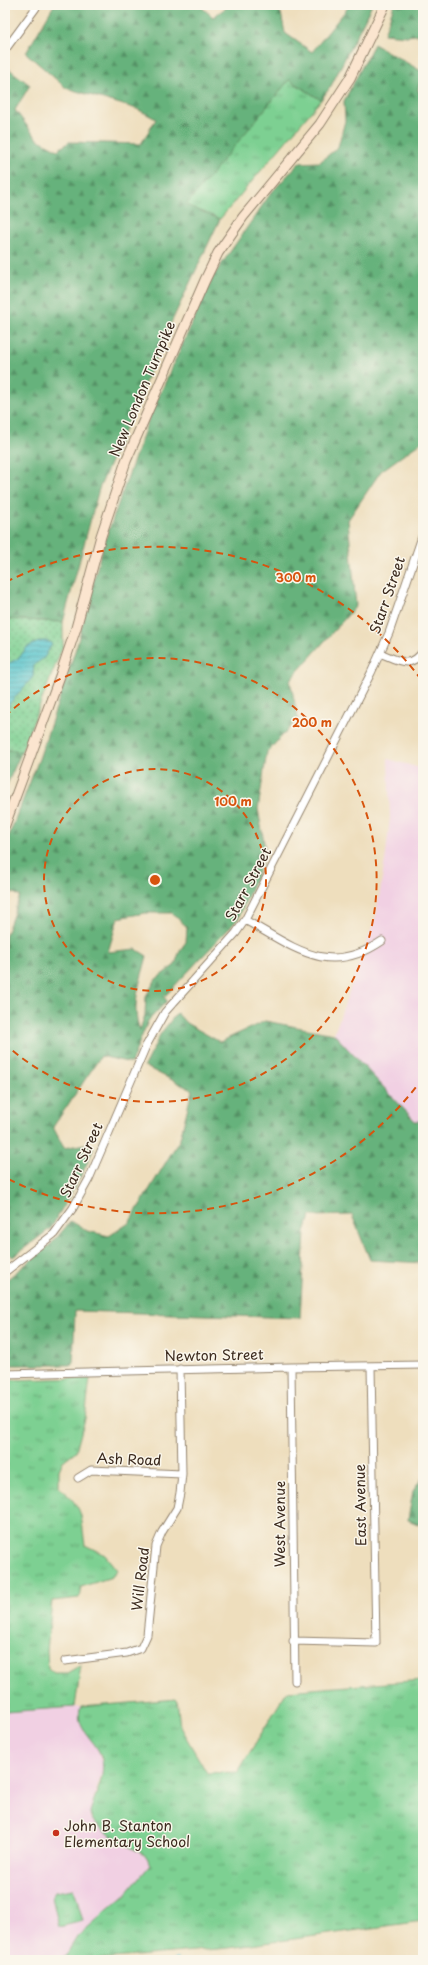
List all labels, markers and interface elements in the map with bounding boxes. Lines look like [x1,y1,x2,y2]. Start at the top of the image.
street label: New London Turnpike [104,318,180,460]
street label: Starr Street [364,553,410,637]
text: 300 m [276,568,316,586]
text: 200 m [292,713,332,731]
text: 100 m [214,792,252,810]
street label: Starr Street [220,843,276,925]
centre of rings [148,873,162,887]
street label: Starr Street [54,1119,108,1201]
street label: Newton Street [164,1344,264,1366]
street label: Ash Road [96,1447,162,1471]
street label: East Avenue [349,1463,371,1546]
street label: West Avenue [269,1481,290,1567]
street label: Will Road [126,1546,154,1612]
place label: John B. Stanton Elementary School [64,1815,190,1852]
marker: John B. Stanton Elementary School [51,1828,61,1838]

